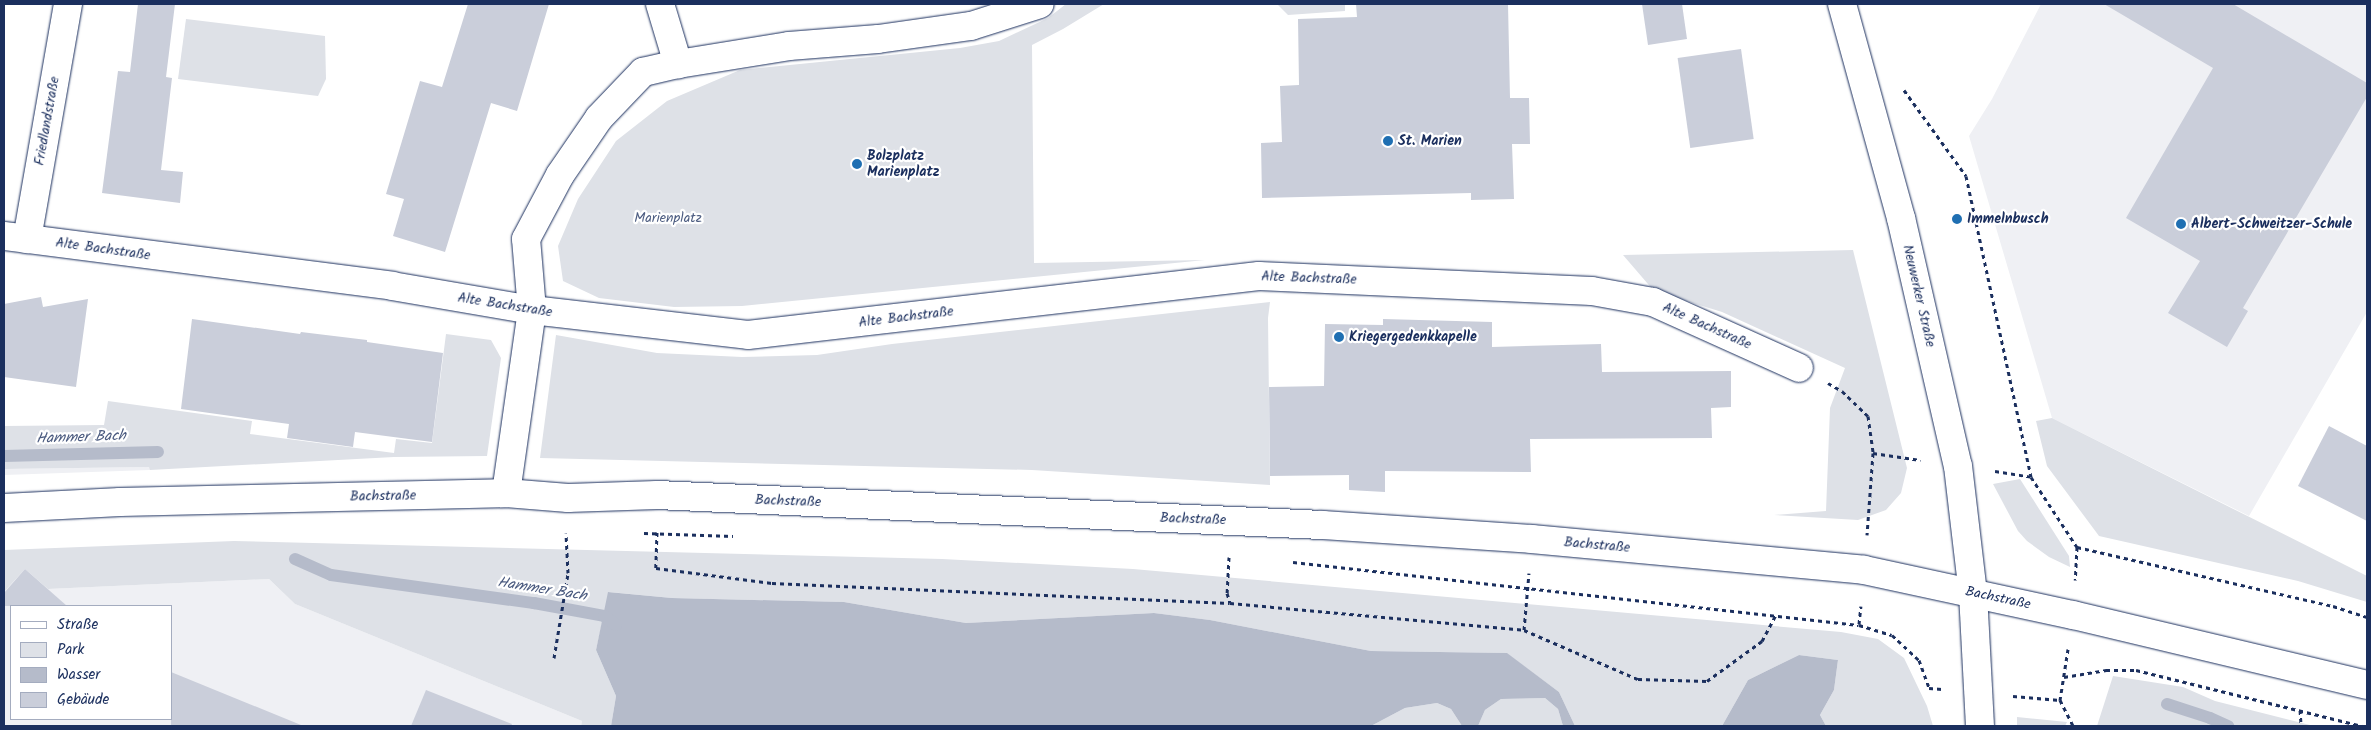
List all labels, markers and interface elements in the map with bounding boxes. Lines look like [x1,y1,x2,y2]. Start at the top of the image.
street label: Friedlandstraße [31,75,63,167]
place label: St. Marien [1398,133,1462,149]
marker: St. Marien [1382,135,1394,147]
place label: Bolzplatz Marienplatz [867,148,939,180]
marker: Bolzplatz Marienplatz [851,158,863,170]
park label: Marienplatz [634,210,702,226]
place label: Immelnbusch [1967,211,2049,227]
marker: Immelnbusch [1951,213,1963,225]
place label: Albert-Schweitzer-Schule [2191,216,2352,232]
marker: Albert-Schweitzer-Schule [2175,218,2187,230]
street label: Alte Bachstraße [55,234,151,264]
street label: Neuwerker Straße [1899,243,1939,349]
street label: Alte Bachstraße [1261,268,1357,288]
street label: Alte Bachstraße [456,289,554,321]
street label: Alte Bachstraße [1660,299,1754,353]
street label: Alte Bachstraße [858,303,954,331]
place label: Kriegergedenkkapelle [1349,329,1477,345]
marker: Kriegergedenkkapelle [1333,331,1345,343]
water label: Hammer Bach [36,427,126,449]
street label: Bachstraße [350,487,416,505]
street label: Bachstraße [755,491,821,511]
street label: Bachstraße [1160,509,1226,529]
street label: Bachstraße [1563,534,1631,556]
water label: Hammer Bach [496,574,588,606]
street label: Bachstraße [1964,583,2032,613]
legend [10,605,172,720]
text: Straße [57,613,98,637]
text: Park [57,638,84,662]
text: Wasser [57,663,100,687]
text: Gebäude [57,688,109,712]

